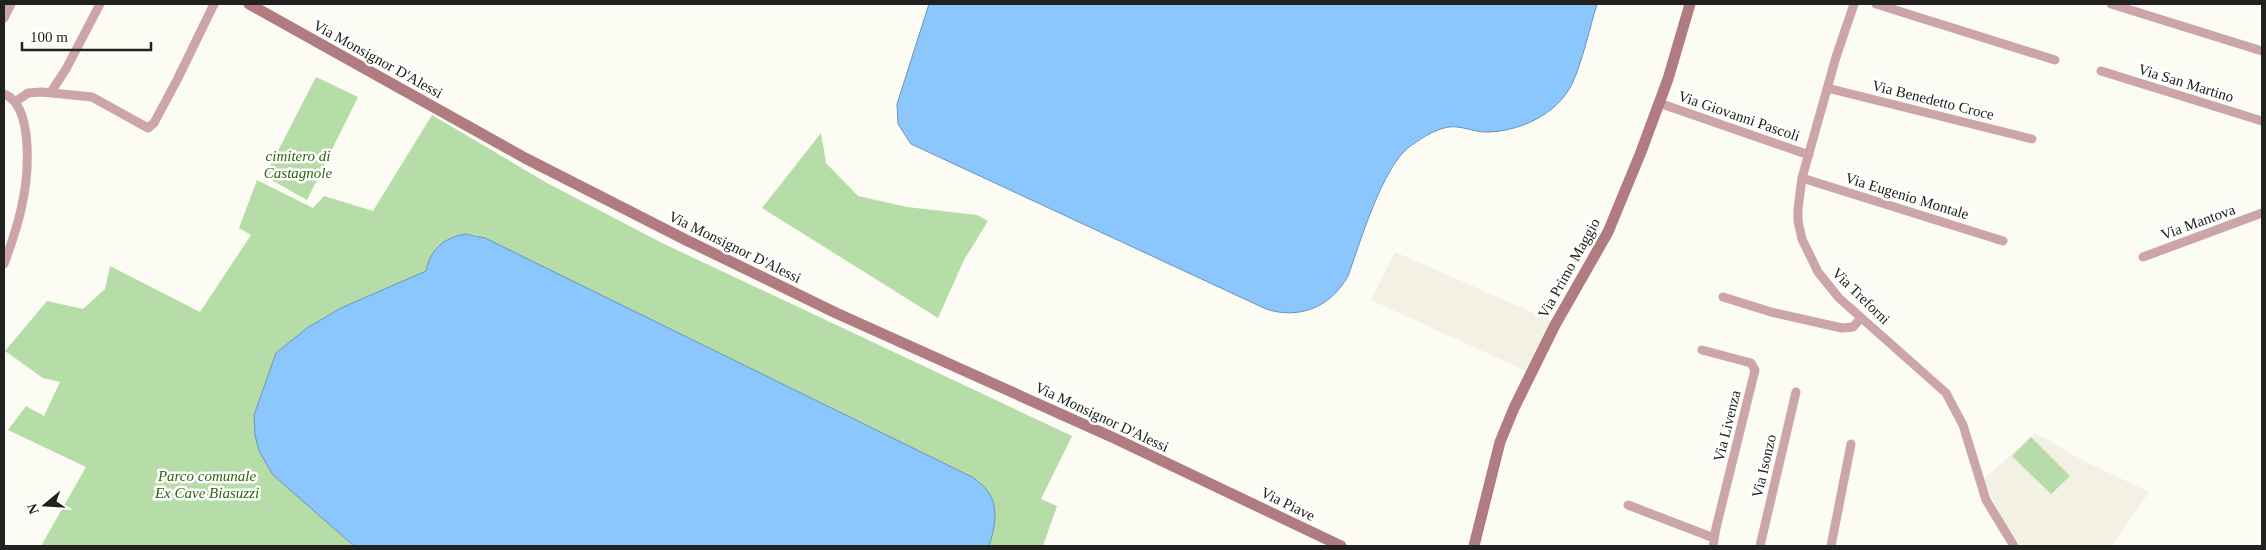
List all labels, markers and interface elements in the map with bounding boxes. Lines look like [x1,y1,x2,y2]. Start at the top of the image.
street label: Via Monsignor D'Alessi [311,17,445,101]
scale bar [22,20,151,52]
text: 100 m [30,29,68,45]
street label: Via San Martino [2136,61,2236,105]
street label: Via Benedetto Croce [1870,77,1996,123]
street label: Via Giovanni Pascoli [1676,88,1802,144]
park label: cimitero di Castagnole [264,148,333,181]
street label: Via Eugenio Montale [1843,170,1971,222]
street label: Via Mantova [2159,201,2238,243]
street label: Via Monsignor D'Alessi [666,208,804,286]
street label: Via Primo Maggio [1535,215,1603,321]
street label: Via Treforni [1829,265,1893,327]
street label: Via Monsignor D'Alessi [1033,379,1171,455]
street label: Via Livenza [1710,388,1744,463]
street label: Via Isonzo [1749,433,1779,499]
park label: Parco comunale Ex Cave Biasuzzi [154,468,259,501]
north arrow [20,480,70,530]
street label: Via Piave [1258,484,1318,524]
text: N [24,502,42,516]

